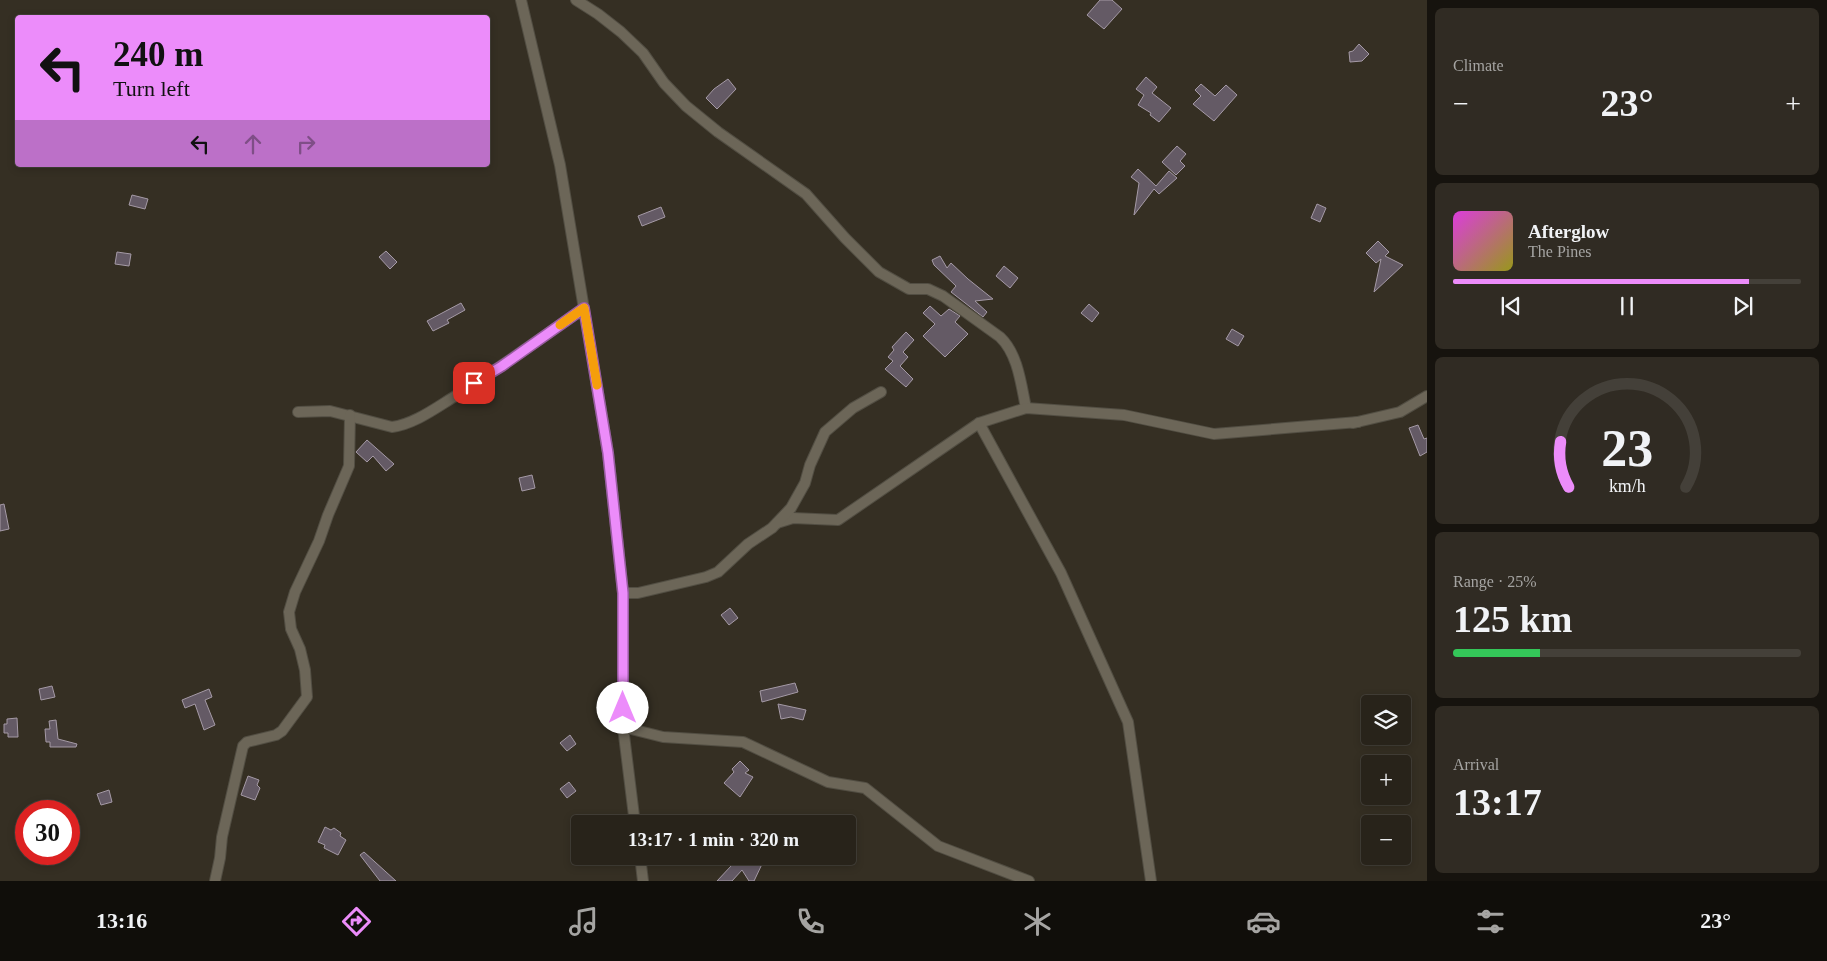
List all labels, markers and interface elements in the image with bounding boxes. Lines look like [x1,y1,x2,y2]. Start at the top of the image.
icon: left [30,35,95,100]
text: 240 m [113,35,203,74]
text: Climate [1453,57,1504,74]
text: Turn left [113,76,190,101]
text: 23° [1600,82,1654,124]
text: − [1453,88,1469,119]
text: + [1785,88,1801,119]
icon: left [186,130,214,158]
icon: ahead [239,130,267,158]
icon: right [292,130,320,158]
text: Afterglow [1528,221,1609,242]
text: The Pines [1528,243,1592,260]
icon: previous [1497,292,1525,320]
icon: pause [1613,292,1641,320]
icon: next [1729,292,1757,320]
pin [453,362,495,404]
icon: arrive [460,369,488,397]
text: 23 [1601,420,1653,477]
text: km/h [1609,476,1645,496]
text: Range · 25% [1453,573,1537,590]
text: 125 km [1453,598,1572,640]
position arrow [596,681,648,733]
map controls [1361,695,1411,865]
button: layers [1361,695,1411,745]
button: + [1361,755,1411,805]
text: Arrival [1453,756,1499,773]
text: 13:17 [1453,781,1542,823]
speed limit sign: 30 [15,800,80,865]
button: − [1361,815,1411,865]
text: 13:17 · 1 min · 320 m [628,829,799,850]
icon: directions [339,904,374,939]
icon: music [566,904,601,939]
icon: phone [793,904,828,939]
icon: climate [1020,904,1055,939]
icon: car [1246,904,1281,939]
icon: filters [1473,904,1508,939]
text: 13:16 [96,908,147,933]
text: 23° [1700,908,1731,933]

